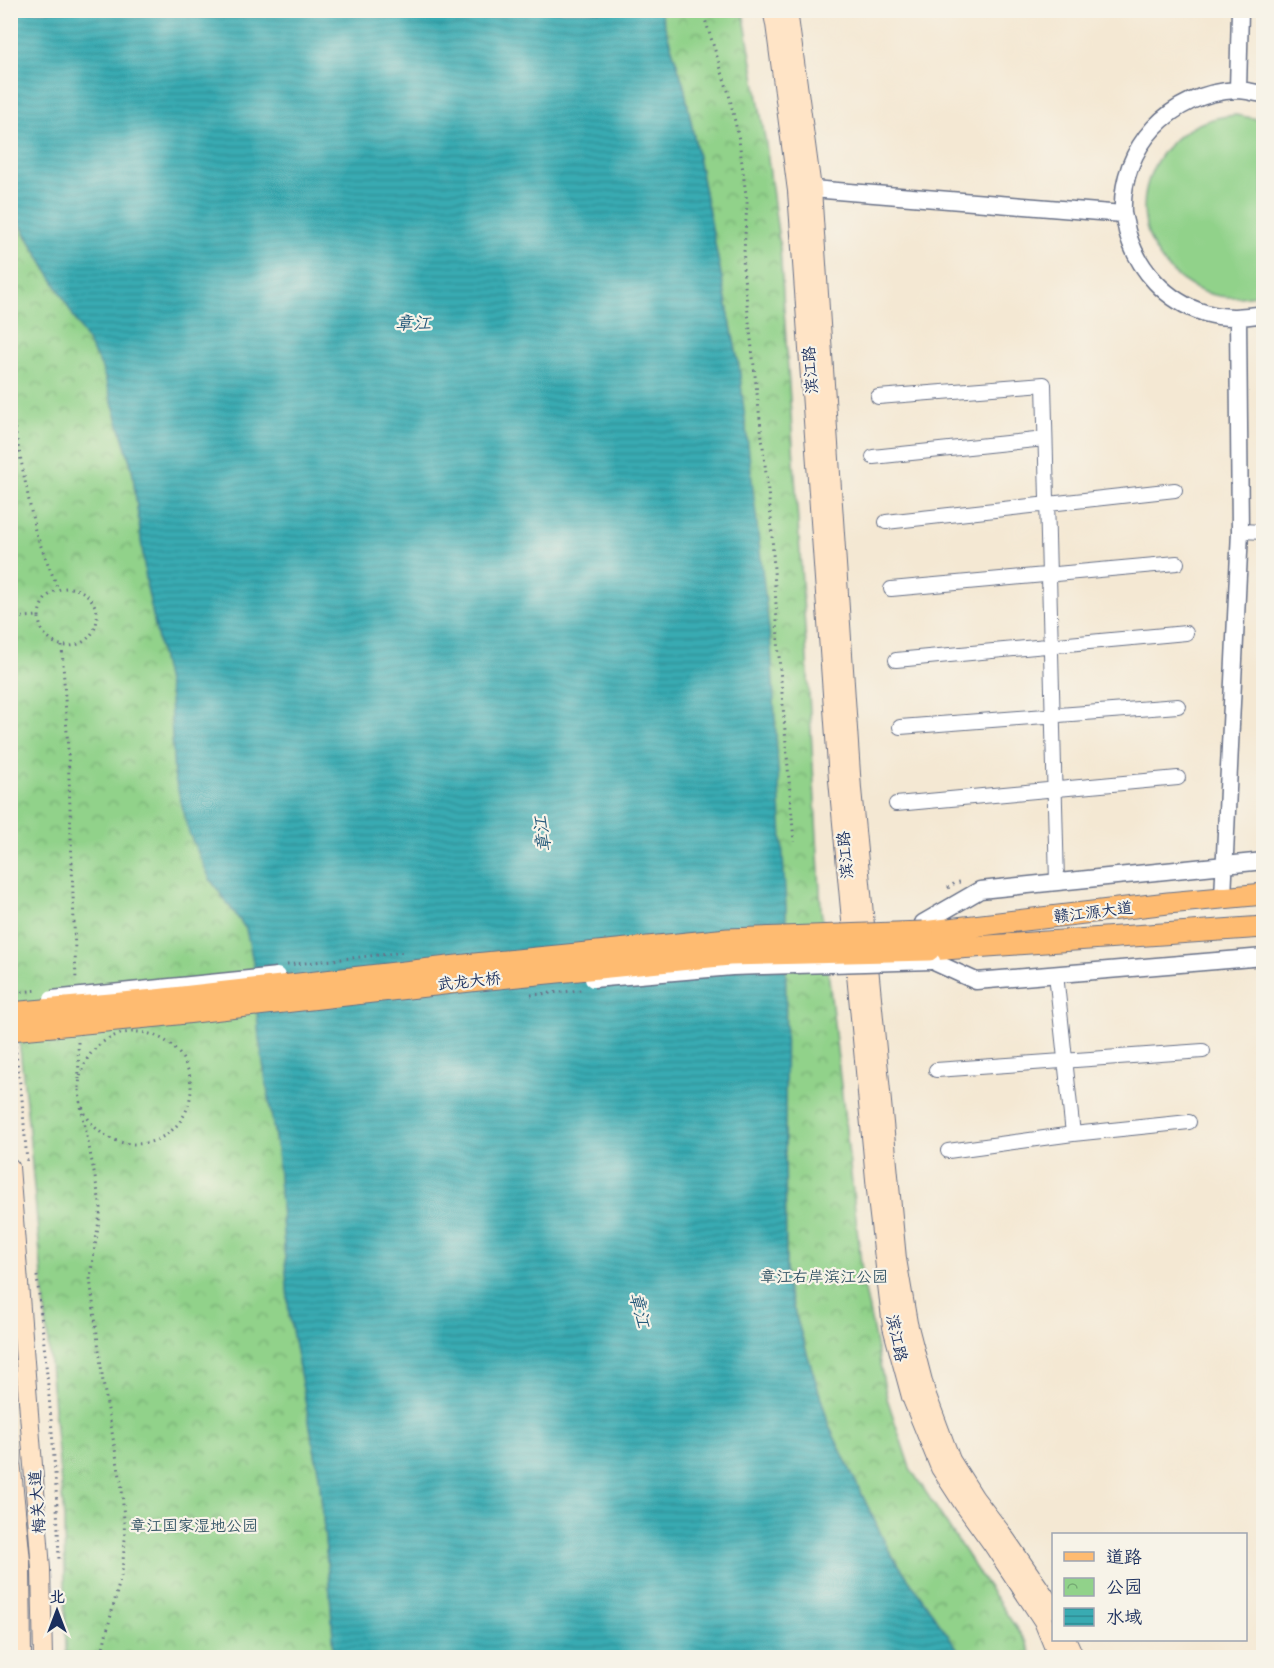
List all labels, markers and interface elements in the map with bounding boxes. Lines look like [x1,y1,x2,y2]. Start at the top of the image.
water label: 章江 [395,311,432,335]
street label: 滨江路 [798,345,822,395]
water label: 章江 [528,814,556,853]
street label: 滨江路 [832,830,858,880]
street label: 赣江源大道 [1052,897,1134,927]
street label: 武龙大桥 [436,967,502,995]
park label: 章江右岸滨江公园 [760,1266,888,1287]
water label: 章江 [624,1290,656,1331]
street label: 滨江路 [882,1312,912,1364]
street label: 梅关大道 [24,1469,50,1535]
park label: 章江国家湿地公园 [130,1515,258,1536]
legend [1052,1533,1247,1641]
text: 道路 [1106,1545,1142,1569]
text: 公园 [1106,1575,1142,1599]
north arrow [27,1581,87,1641]
text: 北 [49,1586,65,1607]
text: 水域 [1106,1605,1142,1629]

